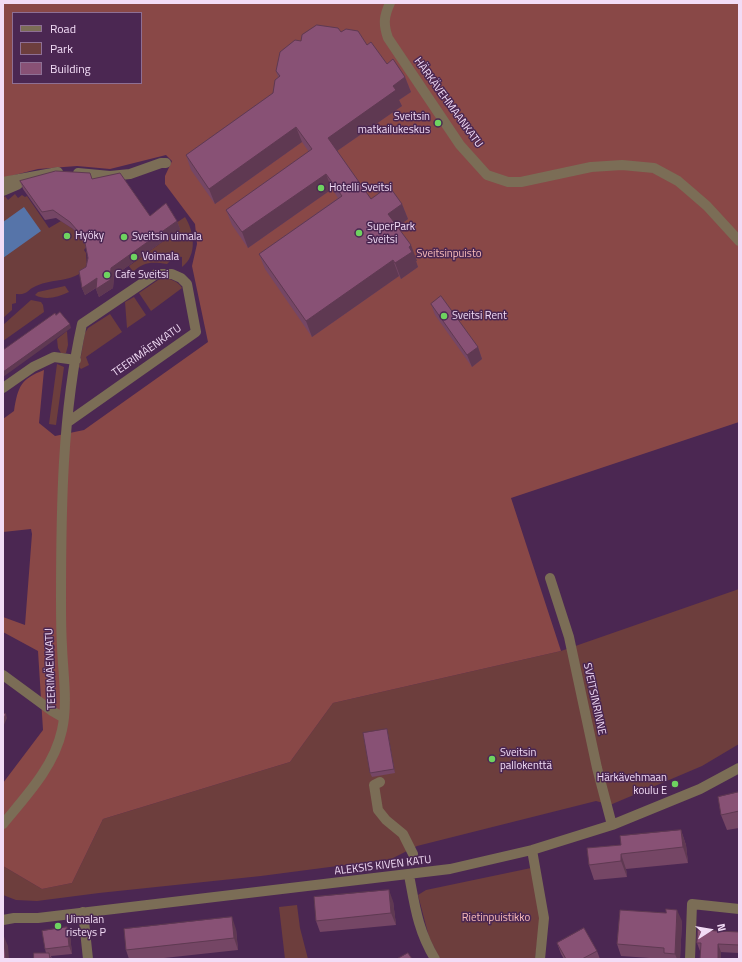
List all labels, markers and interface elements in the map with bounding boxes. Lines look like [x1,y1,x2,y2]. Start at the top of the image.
legend [12,12,142,84]
text: Road [50,19,76,38]
text: Park [50,39,73,58]
street label: HÄRKÄVEHMAANKATU [411,55,485,151]
text: Building [50,59,91,78]
place label: Sveitsin matkailukeskus [358,110,430,136]
marker: Sveitsin matkailukeskus [433,118,443,128]
place label: Hotelli Sveitsi [329,181,392,195]
marker: Hotelli Sveitsi [316,183,326,193]
place label: SuperPark Sveitsi [367,220,415,246]
marker: SuperPark Sveitsi [354,228,364,238]
place label: Hyöky [75,229,104,243]
place label: Sveitsin uimala [132,230,202,244]
marker: Hyöky [62,231,72,241]
marker: Sveitsin uimala [119,232,129,242]
park label: Sveitsinpuisto [416,247,482,261]
place label: Voimala [142,250,179,264]
marker: Voimala [129,252,139,262]
place label: Cafe Sveitsi [115,268,168,282]
marker: Cafe Sveitsi [102,270,112,280]
place label: Sveitsi Rent [452,309,507,323]
marker: Sveitsi Rent [439,311,449,321]
street label: TEERIMÄENKATU [110,322,184,380]
street label: TEERIMÄENKATU [43,628,59,710]
street label: SVEITSINRINNE [580,662,608,736]
place label: Sveitsin pallokenttä [500,746,552,772]
marker: Sveitsin pallokenttä [487,754,497,764]
place label: Härkävehmaan koulu E [597,771,667,797]
marker: Härkävehmaan koulu E [670,779,680,789]
street label: ALEKSIS KIVEN KATU [334,853,432,879]
north arrow [690,910,730,950]
park label: Rietinpuistikko [462,911,530,925]
place label: Uimalan risteys P [66,913,106,939]
marker: Uimalan risteys P [53,921,63,931]
text: N [713,922,730,933]

